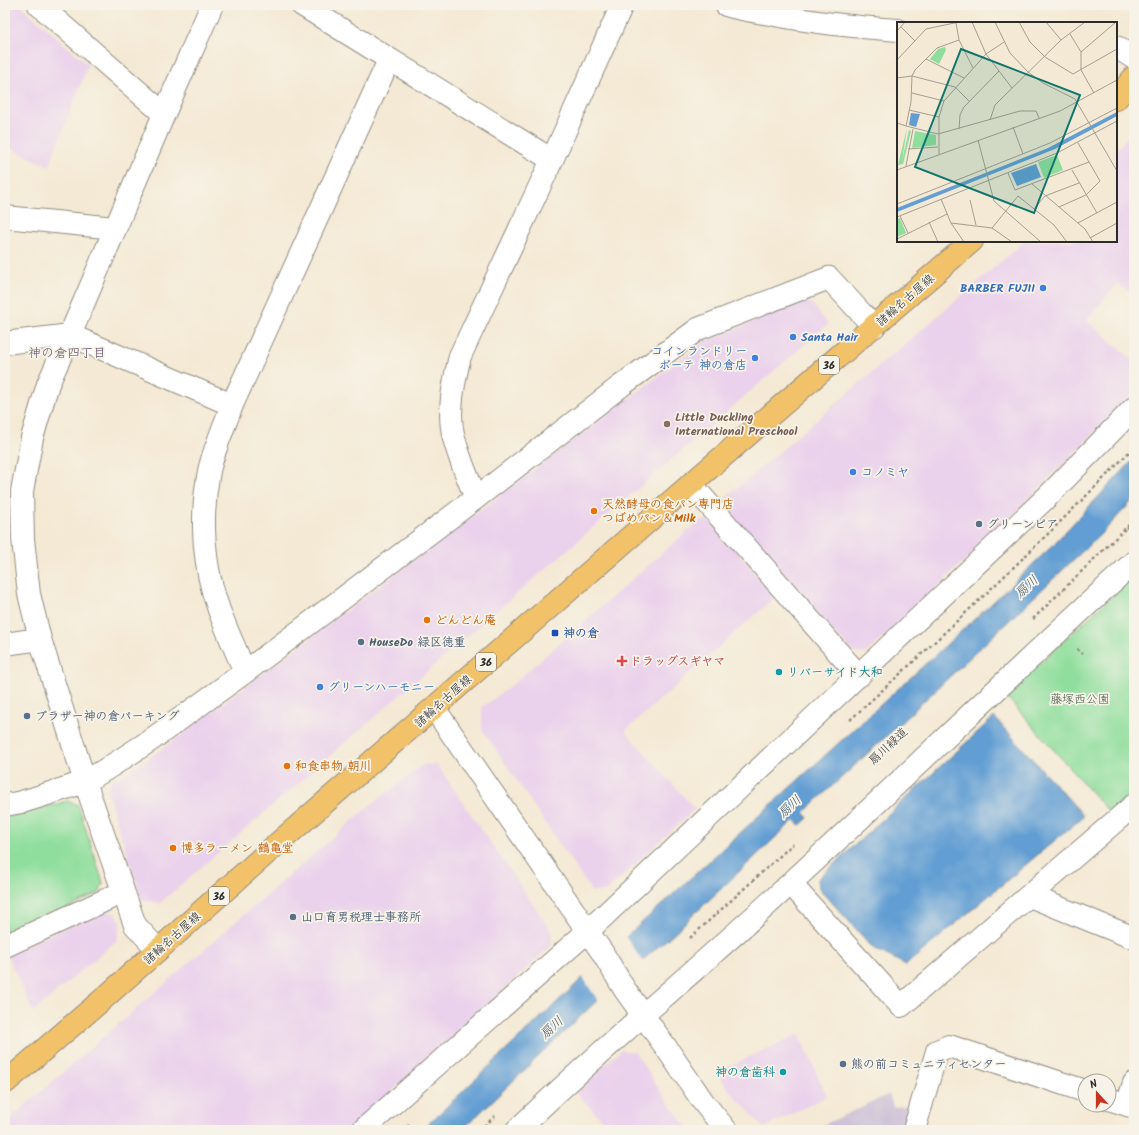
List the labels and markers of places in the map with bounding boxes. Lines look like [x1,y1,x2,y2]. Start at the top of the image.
place label: BARBER FUJII [960,279,1035,298]
marker: BARBER FUJII [1038,283,1048,293]
place label: Santa Hair [801,328,859,347]
marker: Santa Hair [788,332,798,342]
place label: コインランドリー ボーテ 神の倉店 [651,342,747,375]
marker: コインランドリー ボーテ 神の倉店 [750,353,760,363]
place label: Little Duckling International Preschool [675,408,798,441]
marker: Little Duckling International Preschool [662,419,672,429]
place label: コノミヤ [861,463,909,482]
marker: コノミヤ [848,467,858,477]
place label: 天然酵母の食パン専門店 つばめパン＆Milk [602,495,734,528]
marker: 天然酵母の食パン専門店 つばめパン＆Milk [589,506,599,516]
place label: グリーンピア [987,515,1058,534]
marker: グリーンピア [974,519,984,529]
place label: どんどん庵 [435,611,496,630]
marker: どんどん庵 [422,615,432,625]
place label: 神の倉 [563,624,599,643]
marker: 神の倉 [550,628,560,638]
place label: HouseDo 緑区徳重 [369,633,466,652]
marker: HouseDo 緑区徳重 [356,637,366,647]
place label: ドラッグスギヤマ [630,652,725,671]
marker: ドラッグスギヤマ [617,656,627,666]
place label: リバーサイド大和 [787,663,883,682]
marker: リバーサイド大和 [774,667,784,677]
place label: グリーンハーモニー [328,678,435,697]
marker: グリーンハーモニー [315,682,325,692]
place label: ブラザー神の倉パーキング [35,707,179,726]
marker: ブラザー神の倉パーキング [22,711,32,721]
place label: 和食串物 朝川 [295,757,372,776]
marker: 和食串物 朝川 [282,761,292,771]
place label: 博多ラーメン 鶴亀堂 [181,839,294,858]
marker: 博多ラーメン 鶴亀堂 [168,843,178,853]
place label: 山口育男税理士事務所 [301,908,422,927]
marker: 山口育男税理士事務所 [288,912,298,922]
place label: 熊の前コミュニティセンター [851,1055,1006,1074]
marker: 熊の前コミュニティセンター [838,1059,848,1069]
place label: 神の倉歯科 [715,1063,775,1082]
marker: 神の倉歯科 [778,1067,788,1077]

